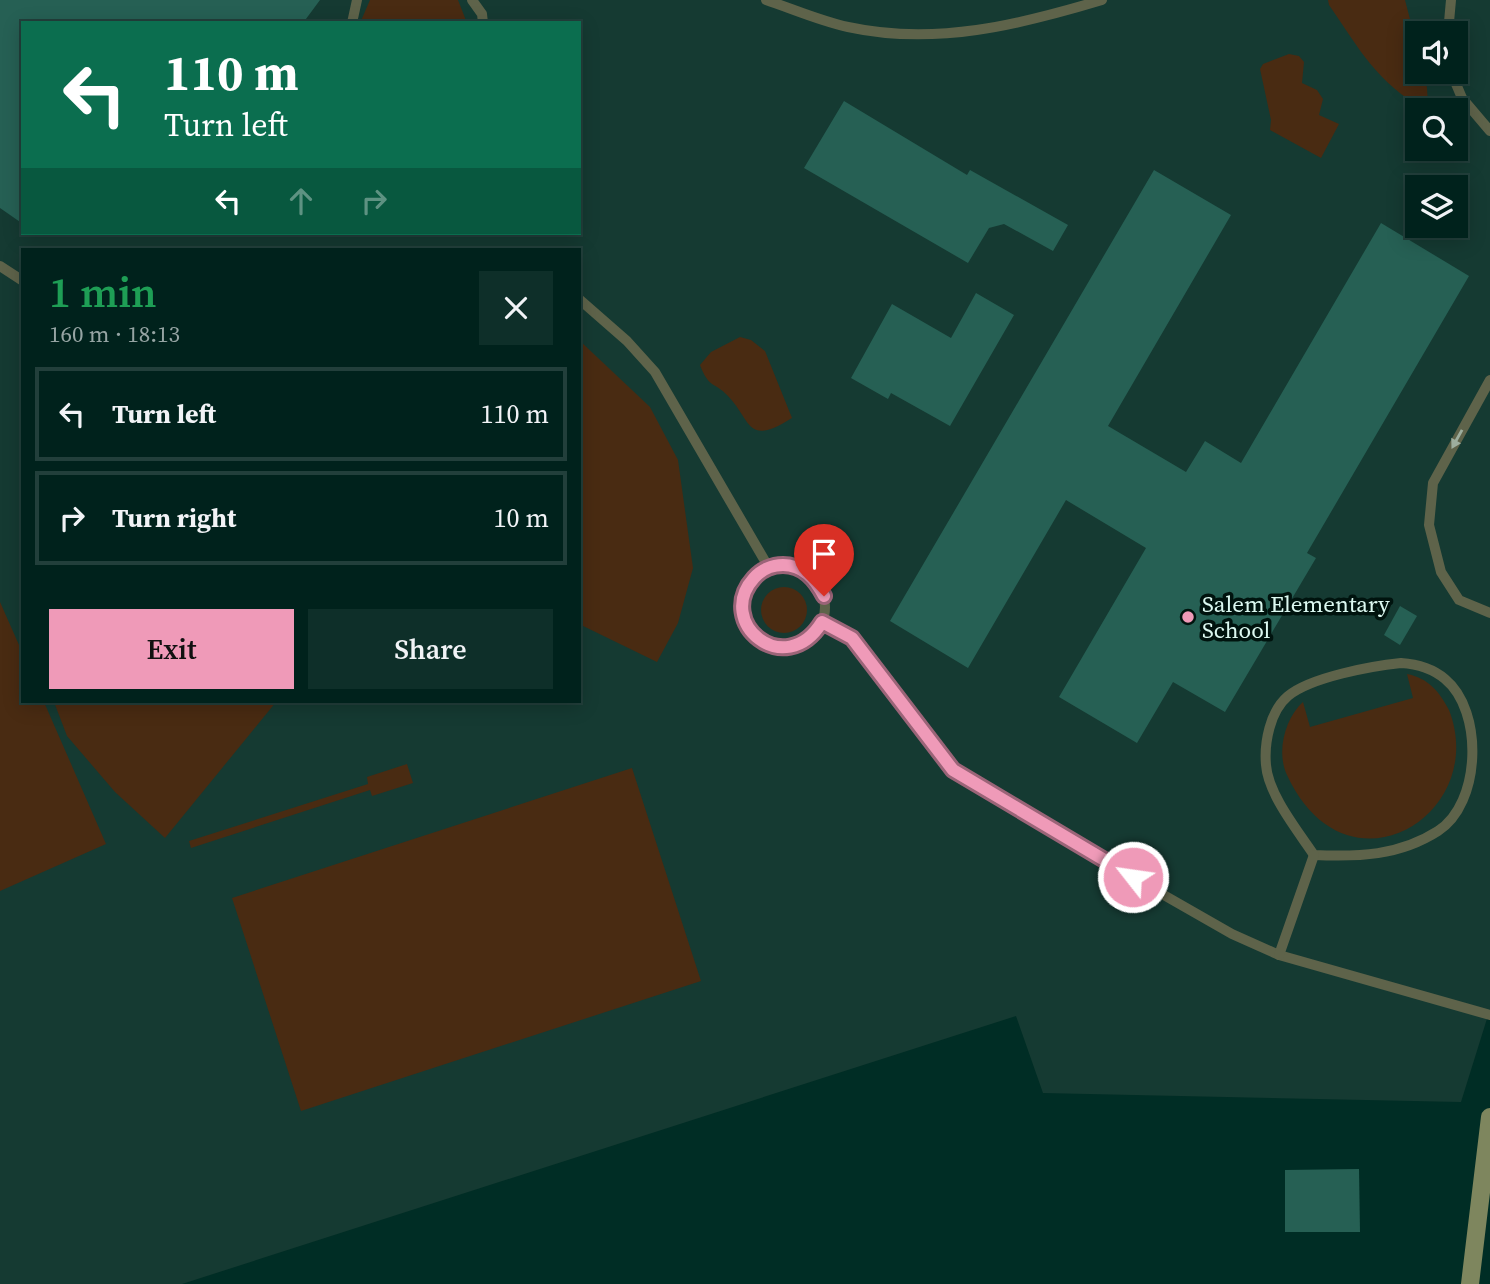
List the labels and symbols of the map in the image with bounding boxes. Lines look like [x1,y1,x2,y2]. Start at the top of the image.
one-way arrow [1451,430,1463,449]
pin [794,524,854,596]
place label: Salem Elementary School [1202,588,1390,646]
marker: Salem Elementary School [1180,609,1196,625]
position arrow [1096,840,1170,914]

